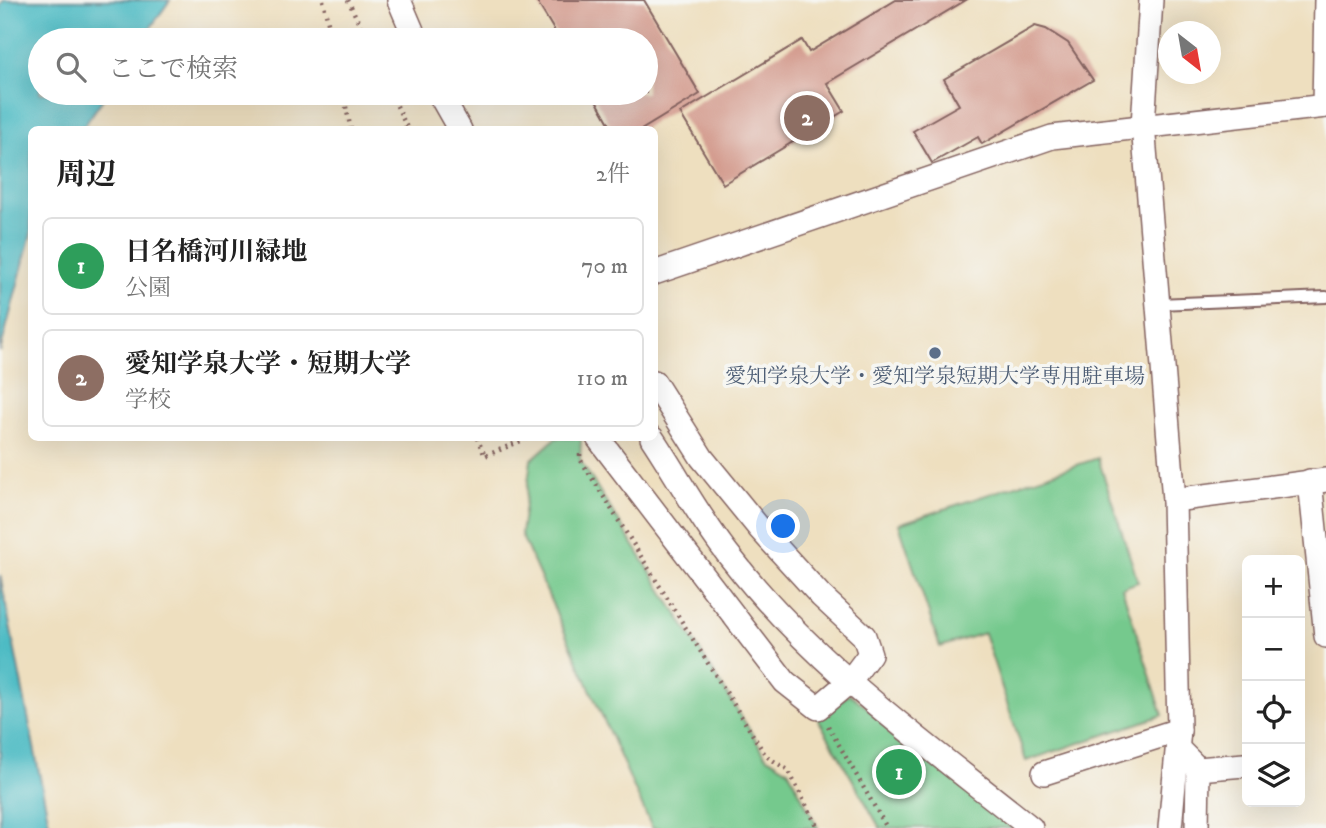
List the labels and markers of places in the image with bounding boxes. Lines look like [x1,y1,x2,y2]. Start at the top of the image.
pin: 2 [784,92,830,144]
marker: 愛知学泉大学・愛知学泉短期大学専用駐車場 [927,345,943,361]
place label: 愛知学泉大学・愛知学泉短期大学専用駐車場 [725,364,1145,390]
pin: 1 [876,746,922,798]

